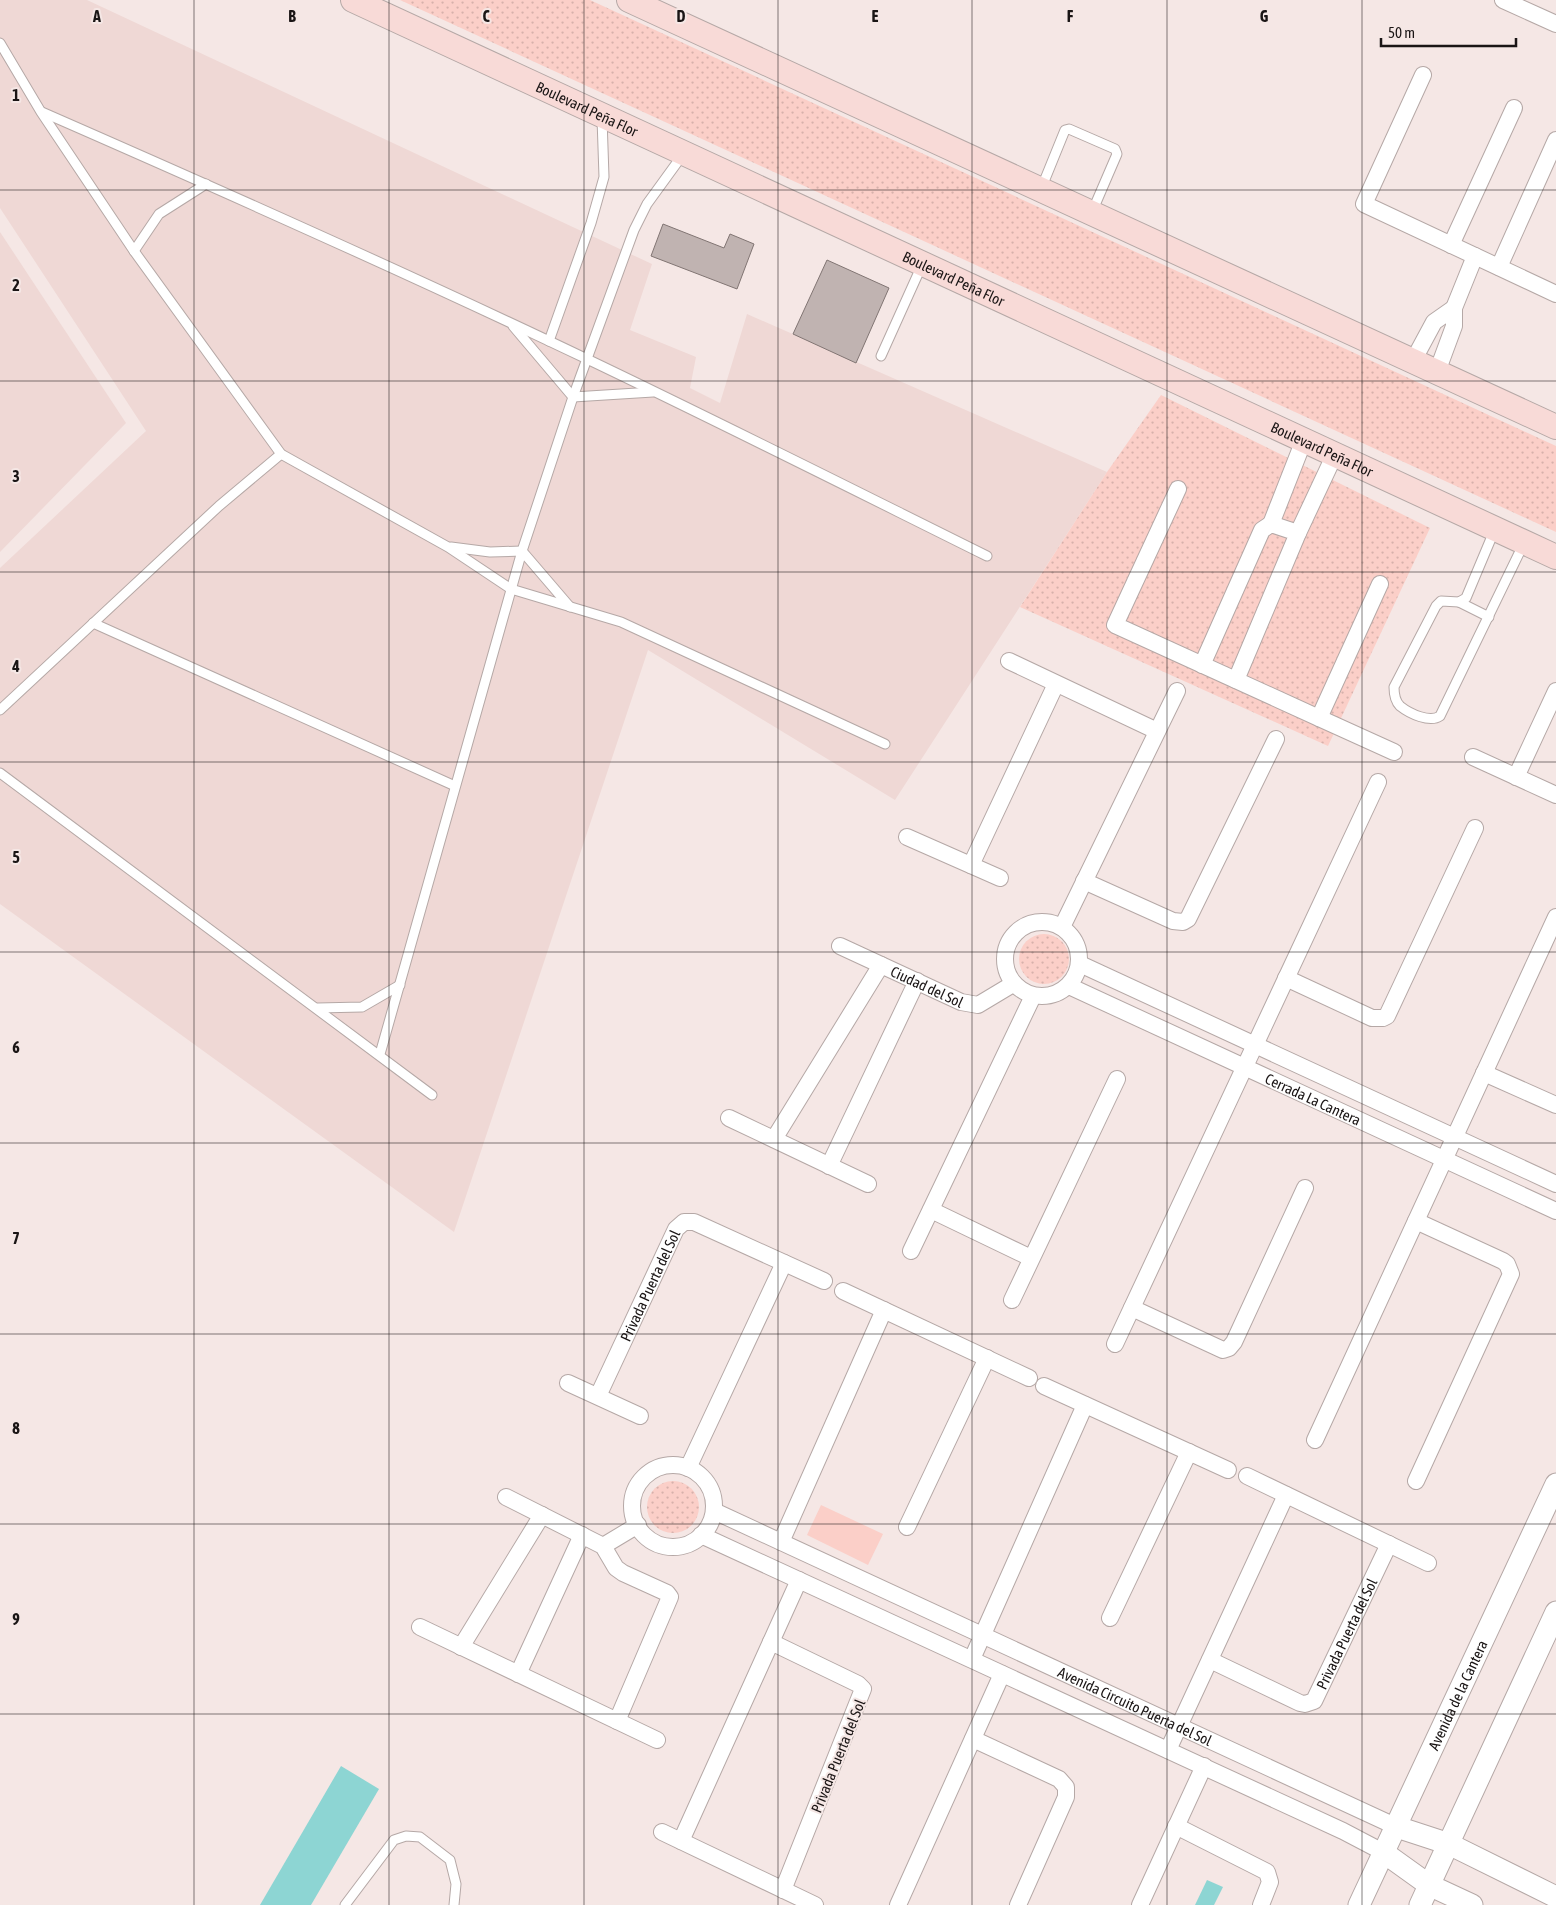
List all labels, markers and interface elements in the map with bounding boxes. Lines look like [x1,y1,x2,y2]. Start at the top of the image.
text: A [92,7,101,25]
text: B [288,7,296,25]
text: C [482,7,490,25]
text: D [677,7,686,25]
text: E [872,7,879,25]
text: F [1067,7,1074,25]
text: G [1260,7,1269,25]
scale bar [1381,15,1516,47]
text: 50 m [1388,24,1415,41]
street label: Boulevard Peña Flor [534,78,641,140]
text: 1 [12,86,20,104]
street label: Boulevard Peña Flor [900,247,1008,309]
text: 2 [12,276,20,294]
street label: Boulevard Peña Flor [1269,418,1376,480]
text: 3 [12,467,20,485]
text: 4 [11,657,20,675]
text: 5 [12,848,20,866]
street label: Ciudad del Sol [888,962,966,1010]
text: 6 [12,1038,20,1056]
street label: Cerrada La Cantera [1263,1069,1364,1128]
street label: Privada Puerta del Sol [616,1227,683,1344]
text: 7 [12,1229,20,1247]
text: 8 [12,1419,20,1437]
street label: Privada Puerta del Sol [1312,1575,1380,1692]
text: 9 [12,1610,20,1628]
street label: Avenida de la Cantera [1424,1637,1490,1752]
street label: Avenida Circuito Puerta del Sol [1055,1663,1215,1749]
street label: Privada Puerta del Sol [808,1697,868,1815]

